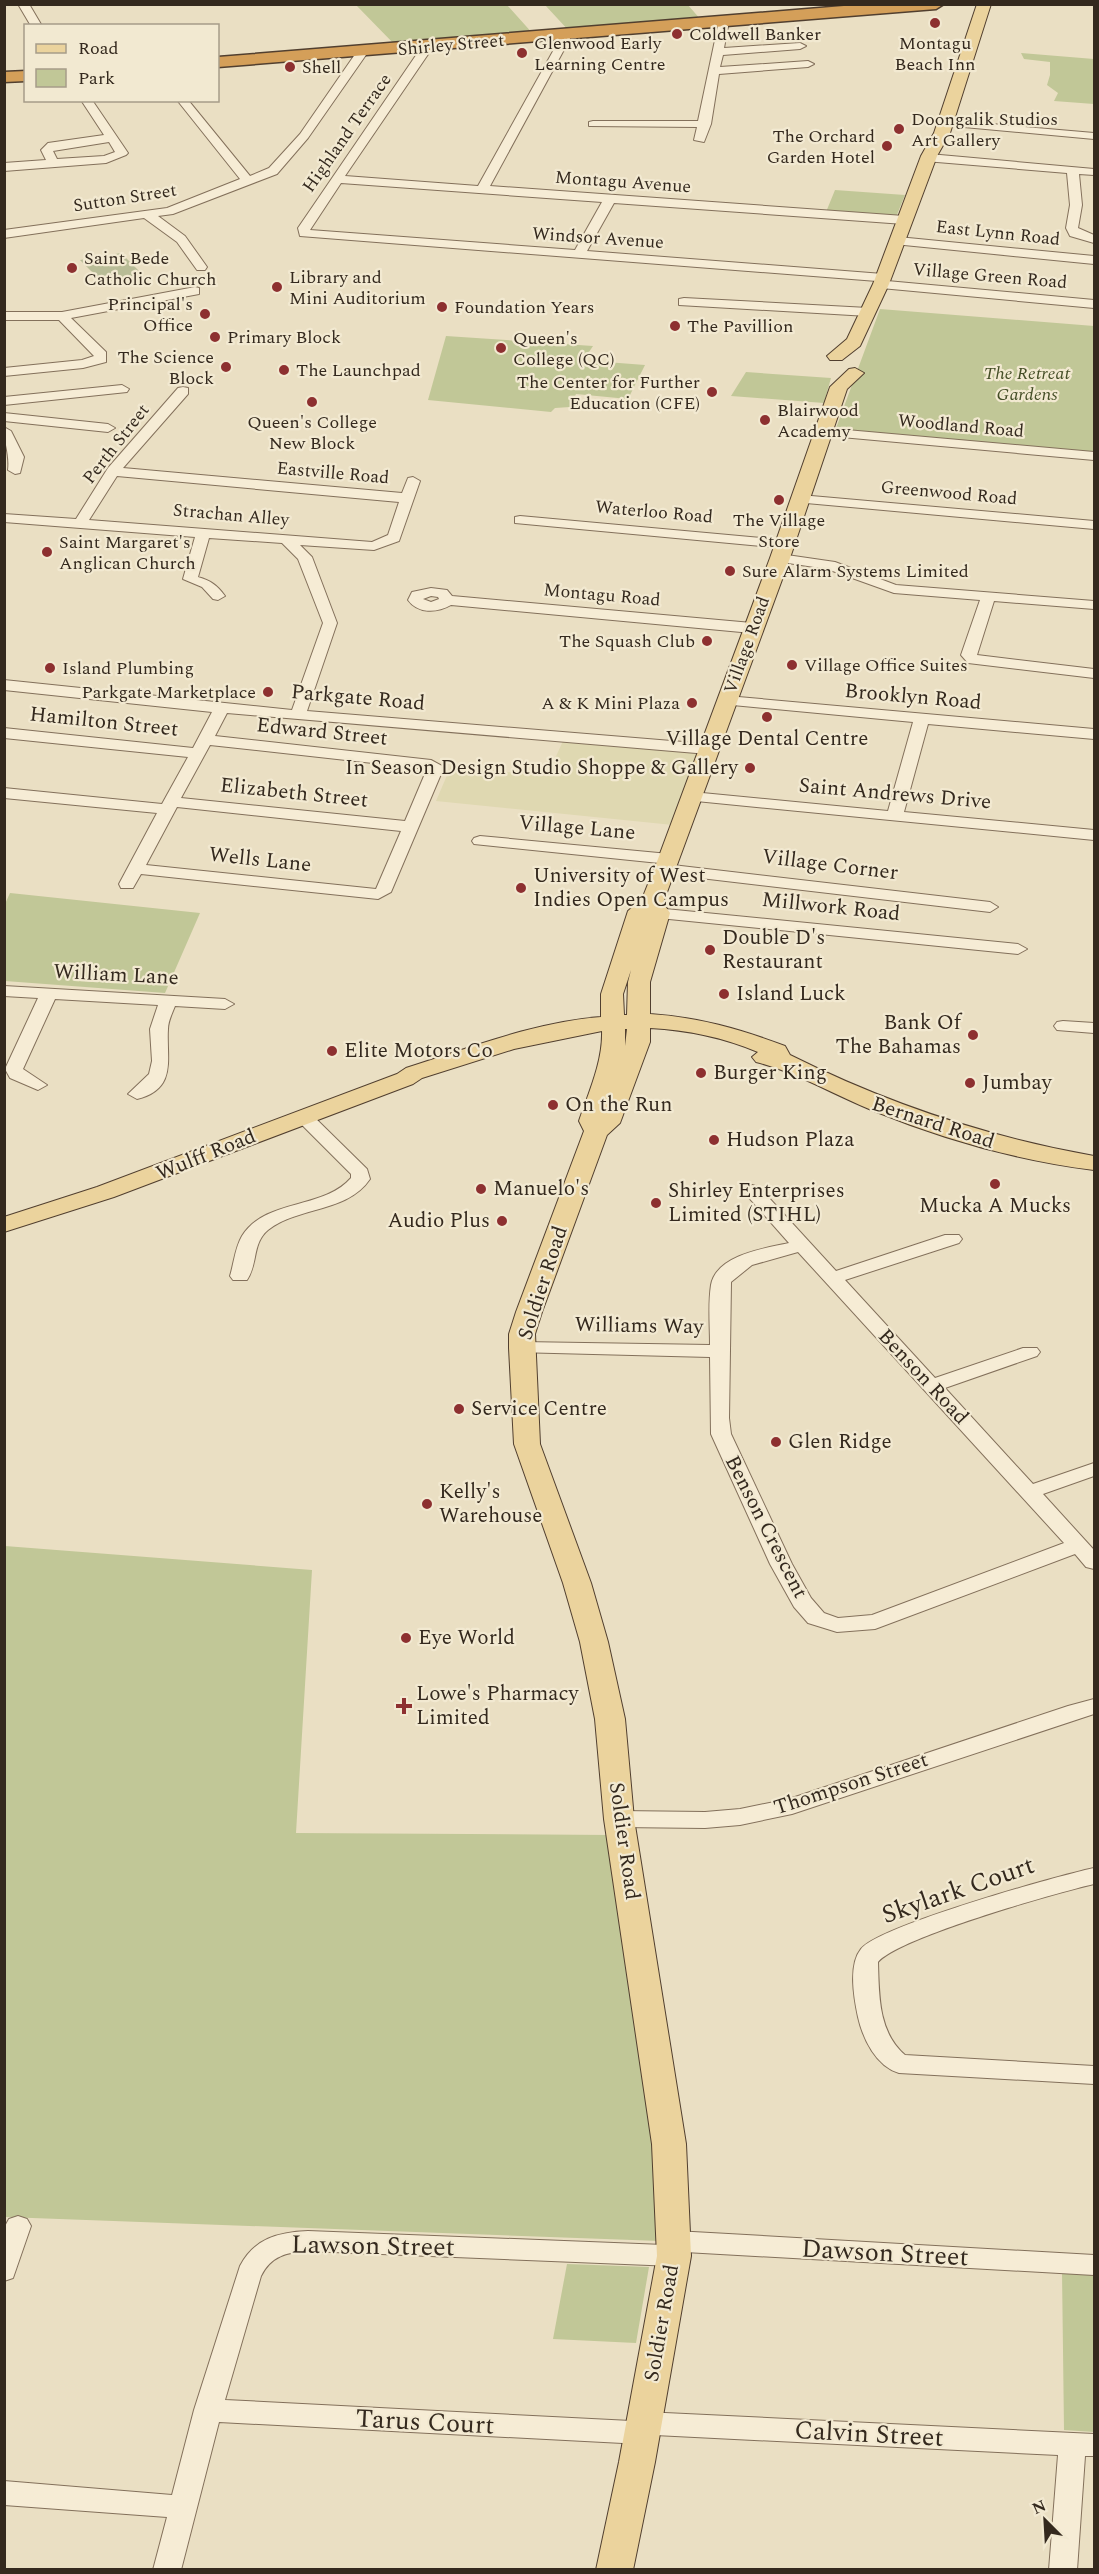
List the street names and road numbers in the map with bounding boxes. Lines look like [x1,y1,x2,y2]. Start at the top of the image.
street label: Shirley Street [396,27,506,63]
street label: Highland Terrace [296,68,398,198]
street label: Montagu Avenue [554,164,692,200]
street label: Sutton Street [71,177,179,219]
street label: East Lynn Road [934,213,1062,253]
street label: Windsor Avenue [531,220,665,256]
street label: Village Green Road [912,256,1068,296]
street label: Perth Street [76,398,156,490]
street label: Woodland Road [897,407,1025,445]
street label: Eastville Road [275,455,391,491]
street label: Greenwood Road [880,474,1018,512]
street label: Waterloo Road [594,493,714,531]
street label: Strachan Alley [172,496,292,534]
street label: Montagu Road [542,576,662,614]
street label: Village Road [717,593,777,697]
street label: Brooklyn Road [843,675,983,719]
street label: Parkgate Road [290,676,426,720]
street label: Hamilton Street [28,698,180,746]
street label: Edward Street [255,709,389,755]
street label: Elizabeth Street [218,769,370,817]
street label: Saint Andrews Drive [797,770,993,818]
street label: Village Lane [517,807,637,849]
street label: Wells Lane [207,839,313,881]
street label: Village Corner [760,841,900,889]
street label: Millwork Road [760,884,902,930]
street label: William Lane [53,956,179,994]
street label: Bernard Road [867,1088,999,1158]
street label: Wulff Road [151,1120,261,1190]
street label: Soldier Road [509,1222,577,1344]
street label: Williams Way [574,1309,705,1343]
street label: Benson Road [870,1322,976,1432]
street label: Benson Crescent [716,1450,816,1604]
street label: Thompson Street [770,1744,932,1824]
street label: Soldier Road [600,1780,648,1902]
street label: Skylark Court [876,1845,1040,1935]
street label: Lawson Street [291,2225,455,2267]
street label: Dawson Street [800,2229,970,2277]
street label: Soldier Road [636,2262,688,2384]
street label: Tarus Court [355,2398,495,2446]
street label: Calvin Street [793,2410,945,2458]

